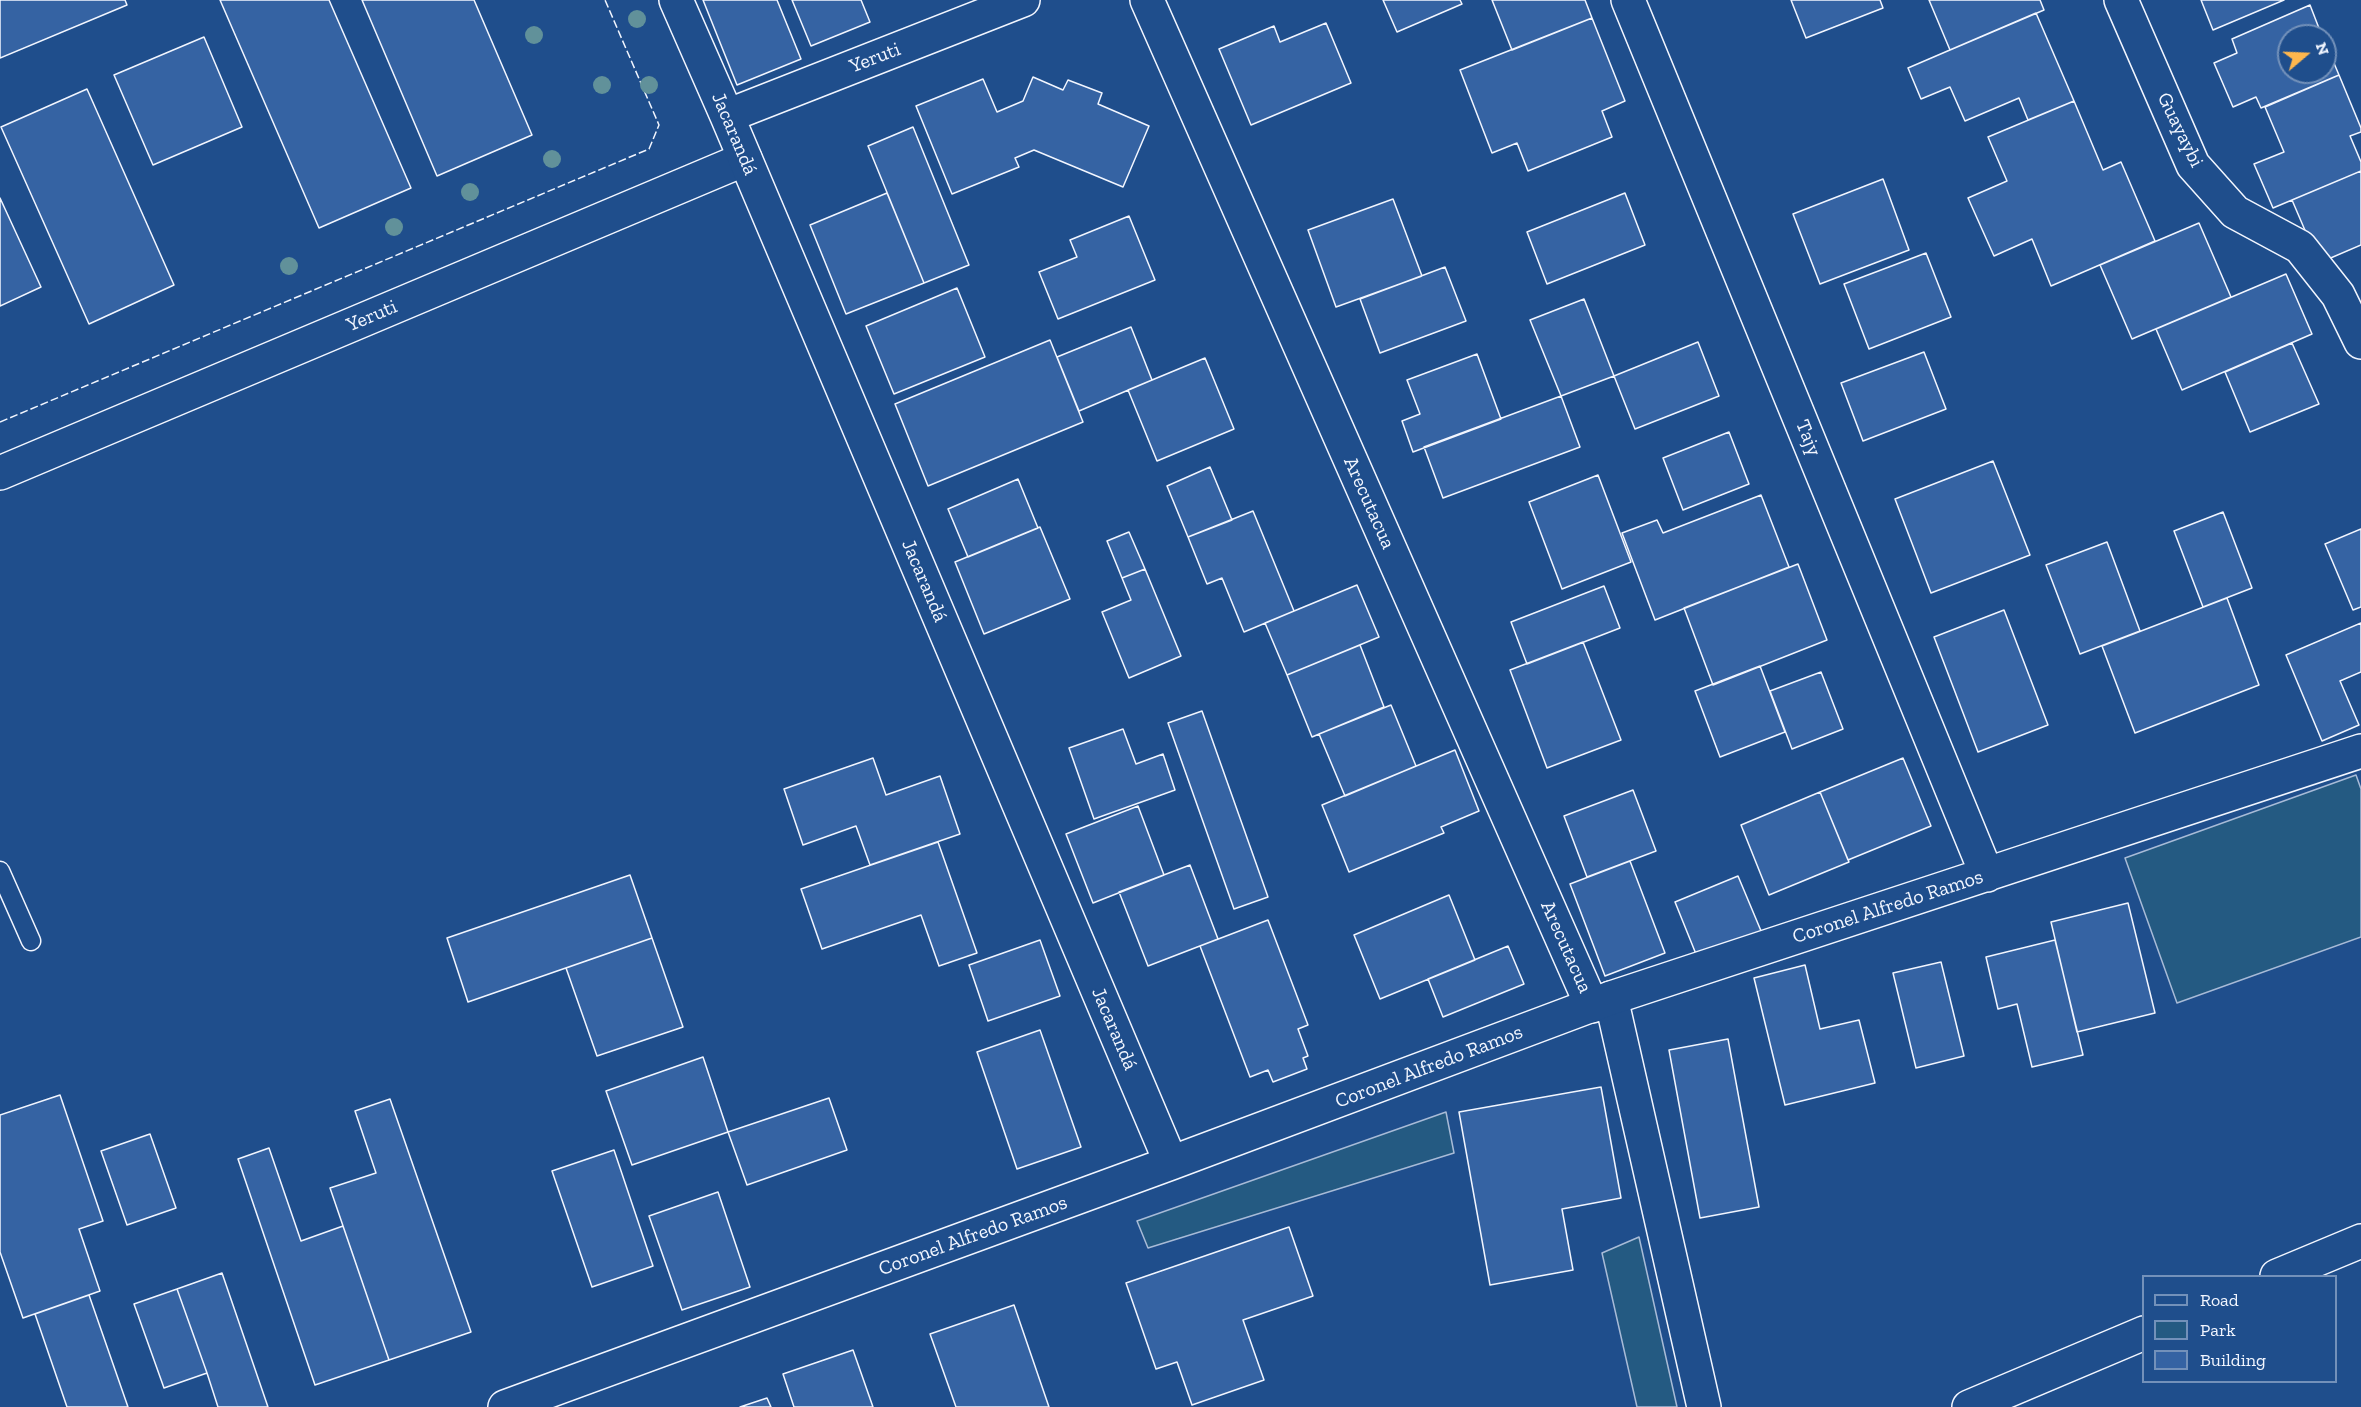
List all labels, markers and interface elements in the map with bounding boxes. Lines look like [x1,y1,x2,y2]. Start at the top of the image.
north arrow [2277,24,2337,84]
street label: Yeruti [846,37,904,79]
text: N [2312,40,2334,57]
street label: Jacarandá [706,89,762,179]
street label: Guayaybi [2152,89,2208,171]
street label: Yeruti [343,295,401,337]
street label: Tajy [1790,416,1826,460]
street label: Arecutacua [1338,453,1400,553]
street label: Jacarandá [896,536,952,626]
street label: Coronel Alfredo Ramos [1790,865,1986,949]
street label: Arecutacua [1535,897,1597,997]
street label: Jacarandá [1086,984,1142,1074]
street label: Coronel Alfredo Ramos [1332,1020,1526,1114]
street label: Coronel Alfredo Ramos [875,1191,1071,1281]
legend [2142,1275,2337,1383]
text: Road [2200,1289,2239,1311]
text: Park [2200,1319,2236,1341]
text: Building [2200,1349,2266,1371]

